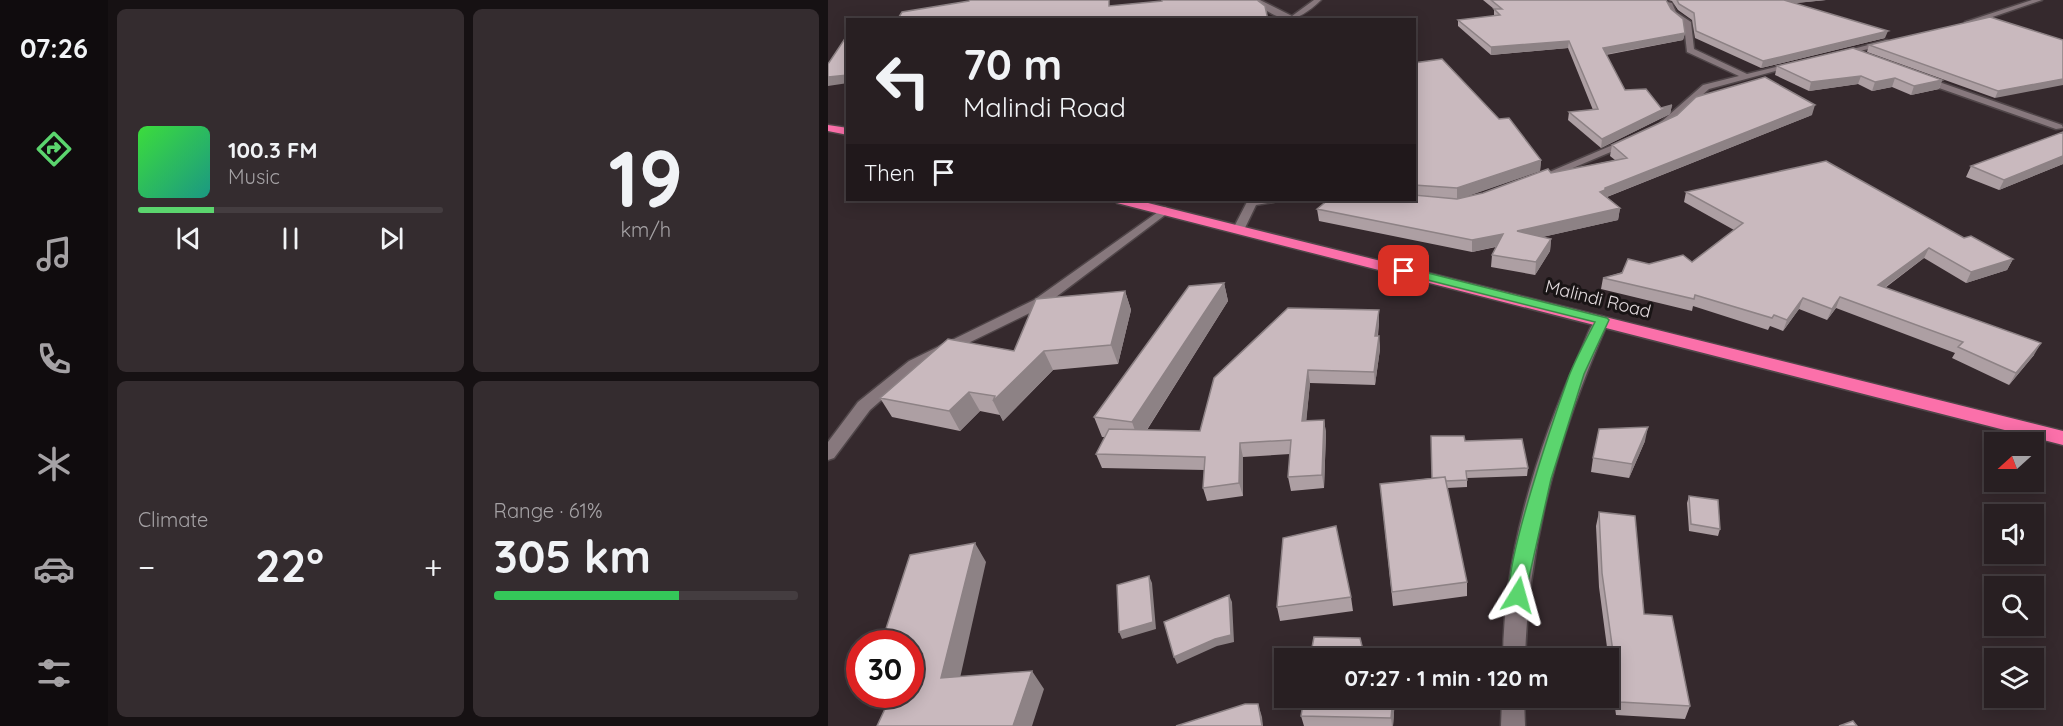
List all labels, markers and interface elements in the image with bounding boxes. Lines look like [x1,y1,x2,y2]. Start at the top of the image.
text: 07:26 [20,31,88,65]
text: 70 m [963,38,1062,91]
icon: left [864,42,942,120]
text: Malindi Road [963,90,1126,124]
icon: directions [33,128,75,170]
text: 19 [608,129,683,227]
text: 100.3 FM [228,136,317,164]
icon: arrive [927,156,960,189]
text: Then [864,159,915,187]
text: Music [228,164,280,189]
text: km/h [620,217,671,242]
icon: previous [172,222,205,255]
icon: pause [274,222,307,255]
icon: next [375,222,408,255]
icon: music [33,233,75,275]
pin [1378,245,1429,296]
icon: arrive [1387,254,1420,287]
street label: Malindi Road [1543,274,1654,323]
icon: phone [33,338,75,380]
north arrow [1984,432,2044,492]
map controls [1984,432,2044,708]
icon: climate [33,443,75,485]
text: Range · 61% [494,498,602,523]
button: sound [1984,504,2044,564]
text: Climate [138,507,208,532]
text: 305 km [494,528,651,584]
text: 22° [255,537,324,593]
text: − [138,546,155,587]
text: + [424,546,443,587]
icon: car [33,548,75,590]
position arrow [1486,563,1550,627]
button: search [1984,576,2044,636]
speed limit sign: 30 [846,630,924,708]
button: layers [1984,648,2044,708]
icon: filters [33,652,75,694]
text: 07:27 · 1 min · 120 m [1344,664,1549,692]

